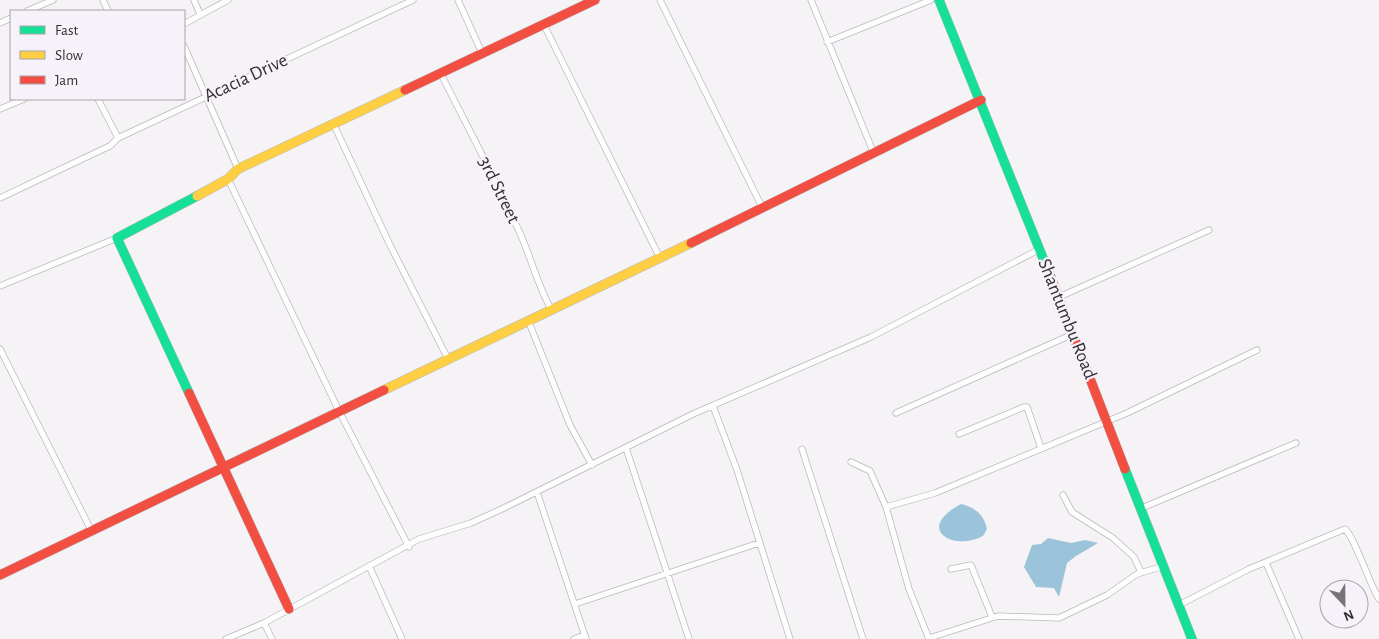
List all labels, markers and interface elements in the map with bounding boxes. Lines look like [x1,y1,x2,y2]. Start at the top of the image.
legend [10,10,185,100]
text: Fast [55,23,79,38]
text: Slow [55,48,83,63]
street label: Acacia Drive [201,50,291,106]
text: Jam [55,73,78,88]
street label: 3rd Street [475,154,523,226]
street label: Shantumbu Road [1034,256,1100,382]
north arrow [1319,579,1369,629]
text: N [1341,607,1356,623]

